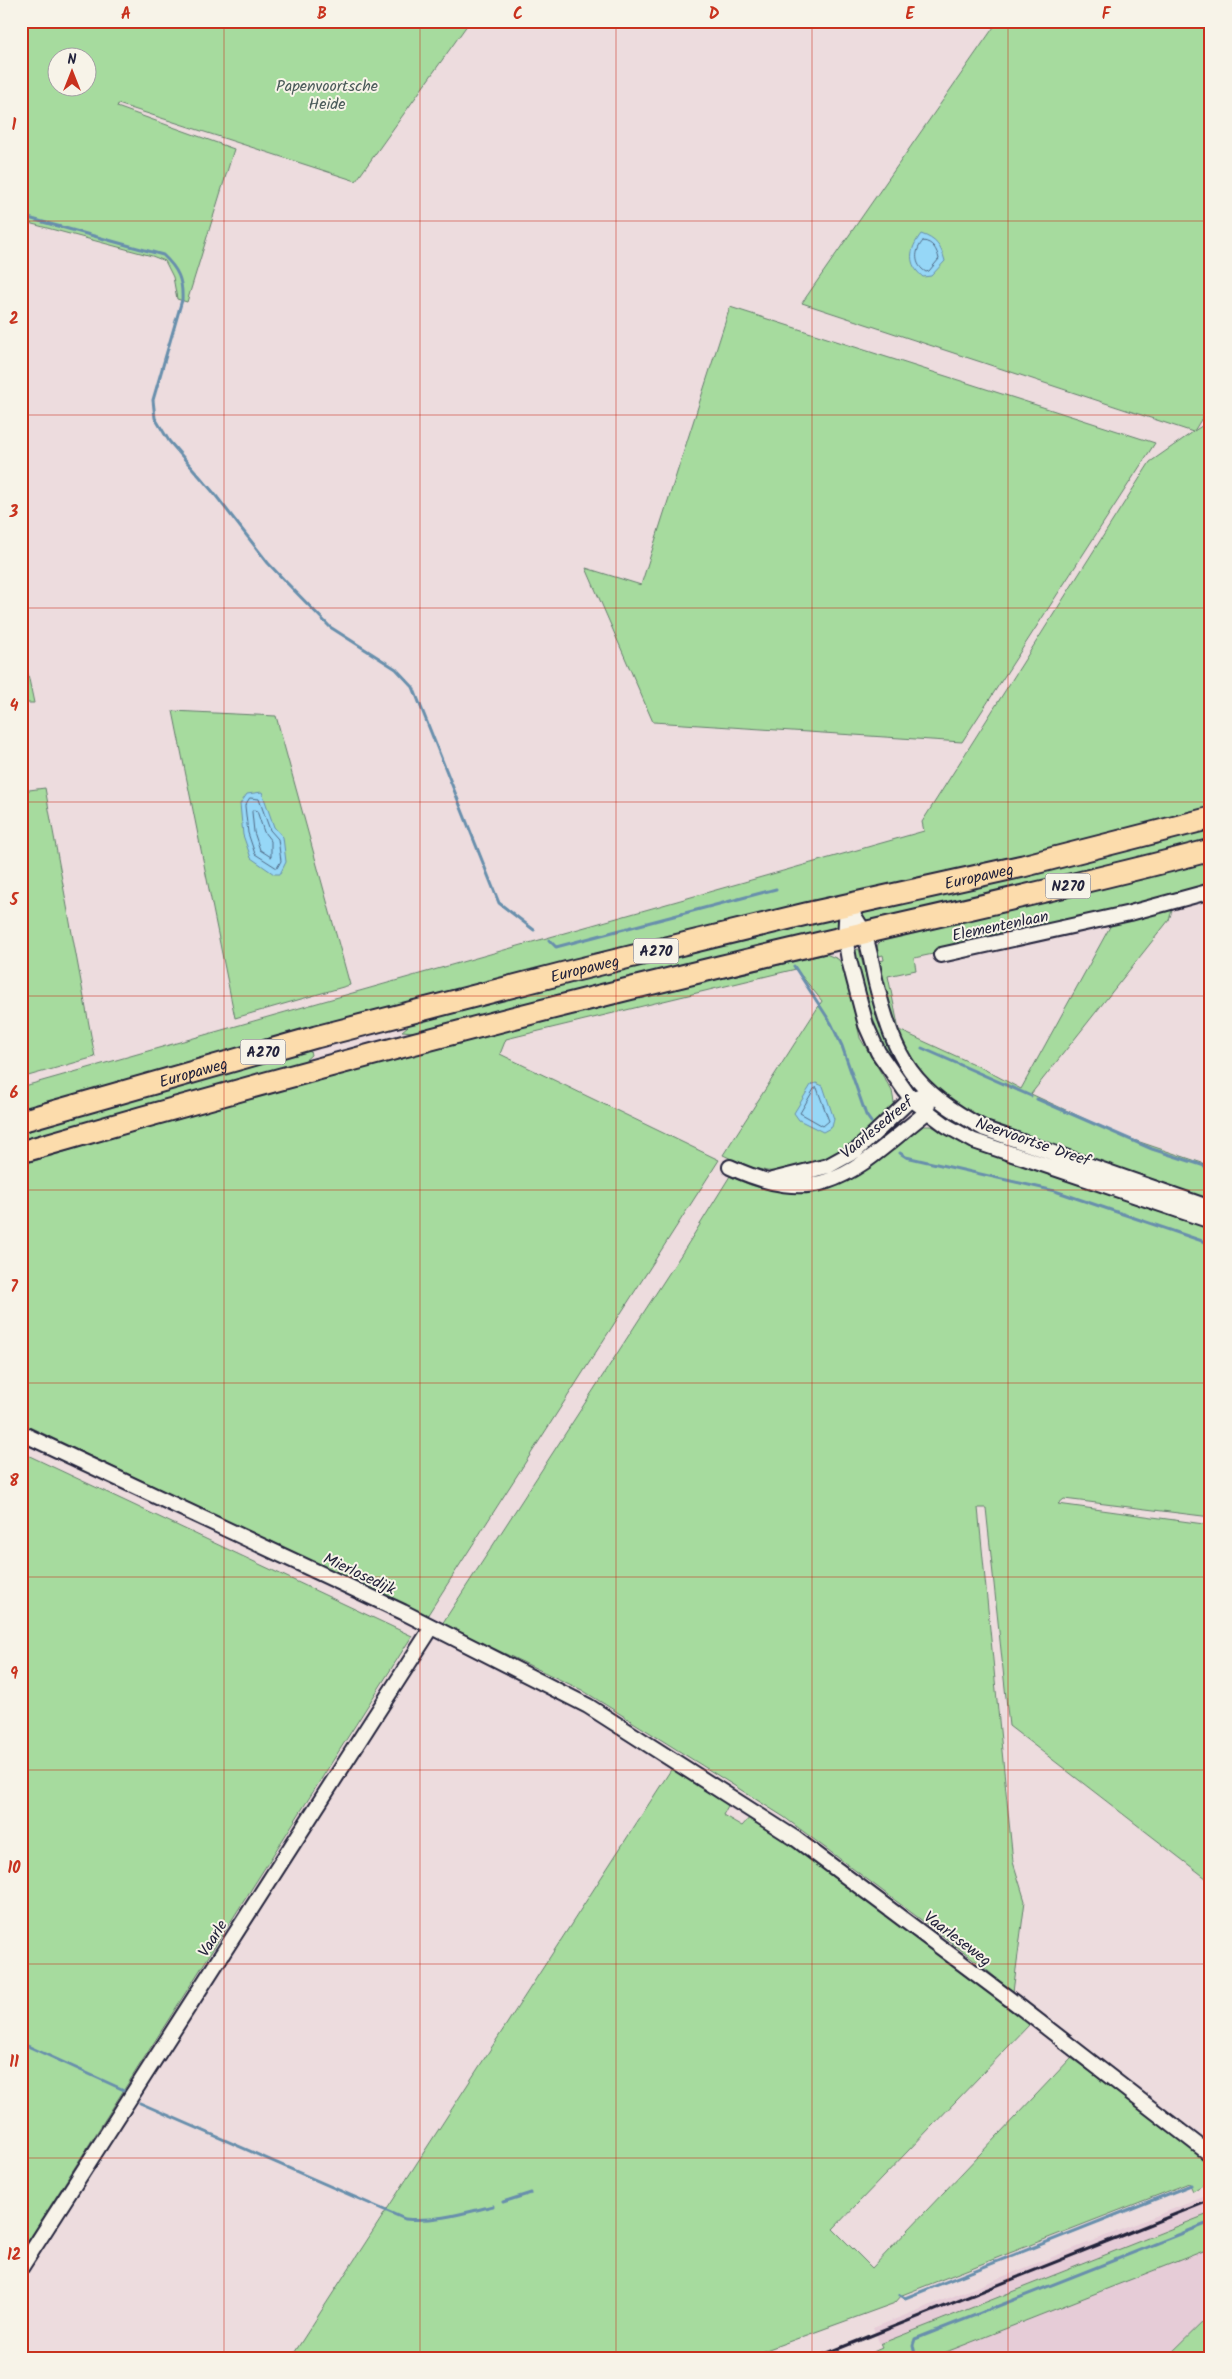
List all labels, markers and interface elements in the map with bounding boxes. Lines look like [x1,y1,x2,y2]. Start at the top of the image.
text: A [121,2,131,27]
text: B [317,2,327,27]
text: C [513,2,523,27]
text: D [709,2,720,27]
text: E [906,2,916,27]
text: F [1102,2,1112,27]
north arrow [48,48,98,98]
text: N [68,49,77,71]
park label: Papenvoortsche Heide [276,74,378,117]
text: 1 [12,113,17,138]
text: 2 [9,307,19,332]
text: 3 [9,500,19,525]
text: 4 [10,694,19,719]
street label: Europaweg [942,857,1016,897]
road number: N270 [1046,874,1090,898]
text: 5 [9,888,20,913]
street label: Elementenlaan [950,904,1051,949]
road number: A270 [634,938,678,964]
street label: Europaweg [548,949,622,990]
road number: A270 [240,1040,286,1064]
street label: Europaweg [156,1052,231,1095]
text: 6 [10,1081,19,1106]
street label: Vaarlesedreef [835,1090,920,1165]
street label: Neervoortse Dreef [972,1111,1095,1174]
text: 7 [10,1275,18,1300]
text: 8 [9,1469,19,1494]
street label: Mierlosedijk [319,1547,400,1602]
text: 9 [10,1662,18,1687]
text: 10 [7,1856,21,1881]
street label: Vaarleseweg [918,1905,996,1973]
street label: Vaarle [192,1915,234,1962]
text: 11 [9,2050,19,2075]
text: 12 [7,2243,21,2268]

